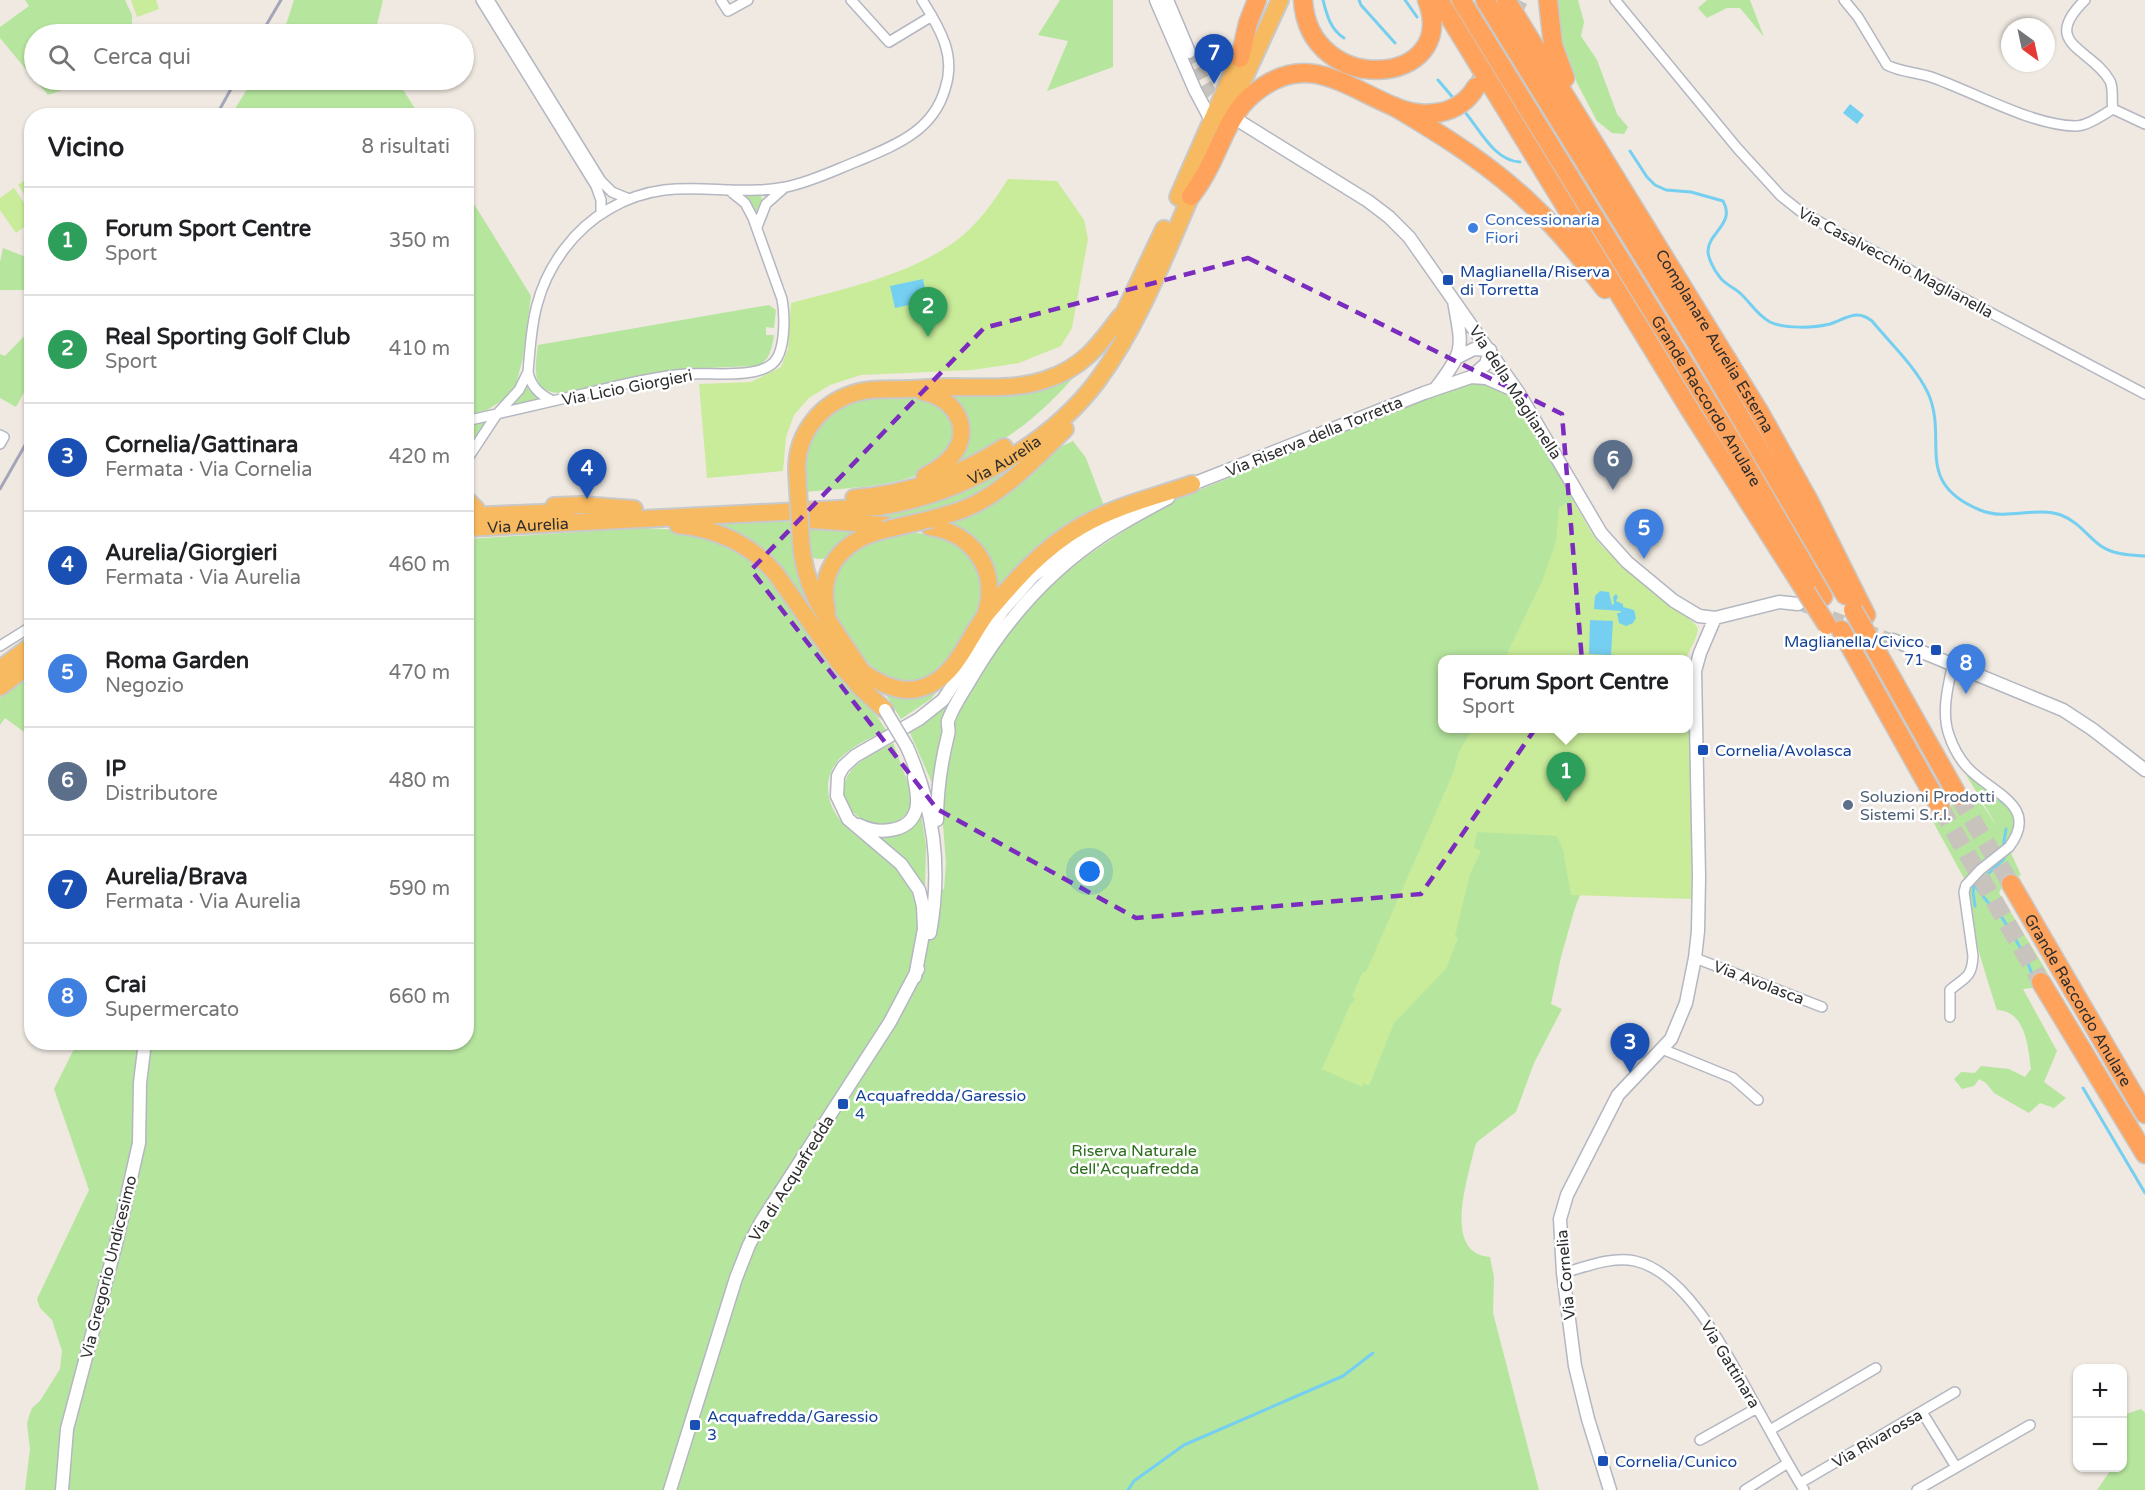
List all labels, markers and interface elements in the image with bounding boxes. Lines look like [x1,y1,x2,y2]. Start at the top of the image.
north arrow [2001,18,2055,72]
search box [24,24,474,90]
pin: 7 [1194,34,1234,84]
icon: search [45,41,78,74]
text: Cerca qui [93,44,191,70]
text: Vicino [48,132,124,163]
text: 8 risultati [362,135,450,159]
street label: Via Casalvecchio Maglianella [1795,203,1997,323]
place label: Concessionaria Fiori [1485,210,1600,248]
text: Forum Sport Centre [105,216,311,242]
marker: Concessionaria Fiori [1466,221,1480,235]
text: 1 [61,229,74,253]
text: 350 m [389,229,450,253]
text: Sport [105,242,157,266]
street label: Complanare Aurelia Esterna [1651,246,1778,437]
place label: Maglianella/Riserva di Torretta [1460,262,1610,300]
marker: Maglianella/Riserva di Torretta [1441,273,1455,287]
pin: 2 [908,288,948,337]
street label: Grande Raccordo Anulare [1646,312,1765,490]
street label: Via della Maglianella [1464,322,1566,463]
text: Real Sporting Golf Club [105,324,350,350]
text: 2 [61,337,74,361]
text: 410 m [389,337,450,361]
text: Sport [105,350,157,374]
street label: Via Licio Giorgieri [560,366,694,410]
street label: Via Riserva della Torretta [1223,392,1406,482]
street label: Via Aurelia [965,431,1045,490]
text: Cornelia/Gattinara [105,432,298,458]
pin: 6 [1594,440,1632,490]
text: 3 [61,445,74,469]
text: 420 m [389,445,450,469]
pin: 4 [568,450,606,499]
text: Fermata · Via Cornelia [105,458,312,482]
pin: 5 [1624,510,1664,559]
street label: Via Aurelia [487,514,569,538]
text: Aurelia/Giorgieri [105,540,277,566]
text: 4 [61,553,74,577]
text: 460 m [389,553,450,577]
text: Fermata · Via Aurelia [105,566,301,590]
place label: Maglianella/Civico 71 [1784,632,1924,670]
marker: Maglianella/Civico 71 [1929,643,1943,657]
pin: 8 [1946,644,1986,694]
text: Roma Garden [105,648,249,674]
popup [1438,655,1693,733]
text: 5 [61,661,74,685]
text: 470 m [389,661,450,685]
text: Forum Sport Centre [1462,669,1669,695]
text: Negozio [105,674,184,698]
text: Sport [1462,695,1515,719]
place label: Cornelia/Avolasca [1715,741,1852,761]
marker: Cornelia/Avolasca [1696,743,1710,757]
pin: 1 [1546,752,1586,802]
text: IP [105,756,126,782]
text: 6 [61,769,74,793]
text: 480 m [389,769,450,793]
text: Distributore [105,782,218,806]
place label: Soluzioni Prodotti Sistemi S.r.l. [1860,787,1995,825]
marker: Soluzioni Prodotti Sistemi S.r.l. [1841,798,1855,812]
your location [1075,857,1104,886]
text: Aurelia/Brava [105,864,248,890]
text: 7 [61,877,74,901]
text: 590 m [389,877,450,901]
text: Fermata · Via Aurelia [105,890,301,914]
street label: Grande Raccordo Anulare [2019,910,2136,1090]
street label: Via Avolasca [1710,956,1807,1009]
text: Crai [105,972,146,998]
text: 8 [61,985,74,1009]
text: 660 m [389,985,450,1009]
text: Supermercato [105,998,239,1022]
pin: 3 [1610,1024,1650,1073]
place label: Acquafredda/Garessio 4 [855,1086,1026,1124]
marker: Acquafredda/Garessio 4 [836,1097,850,1111]
street label: Via di Acquafredda [745,1112,839,1245]
park label: Riserva Naturale dell'Acquafredda [1069,1141,1199,1179]
street label: Via Gregorio Undicesimo [76,1174,141,1361]
street label: Via Cornelia [1552,1229,1580,1321]
street label: Via Gattinara [1696,1317,1764,1412]
map controls [2073,1364,2127,1472]
button: + [2073,1364,2127,1418]
street label: Via Rivarossa [1829,1405,1926,1473]
place label: Acquafredda/Garessio 3 [707,1407,878,1445]
marker: Acquafredda/Garessio 3 [688,1418,702,1432]
button: − [2073,1418,2127,1472]
place label: Cornelia/Cunico [1615,1452,1737,1472]
marker: Cornelia/Cunico [1596,1454,1610,1468]

